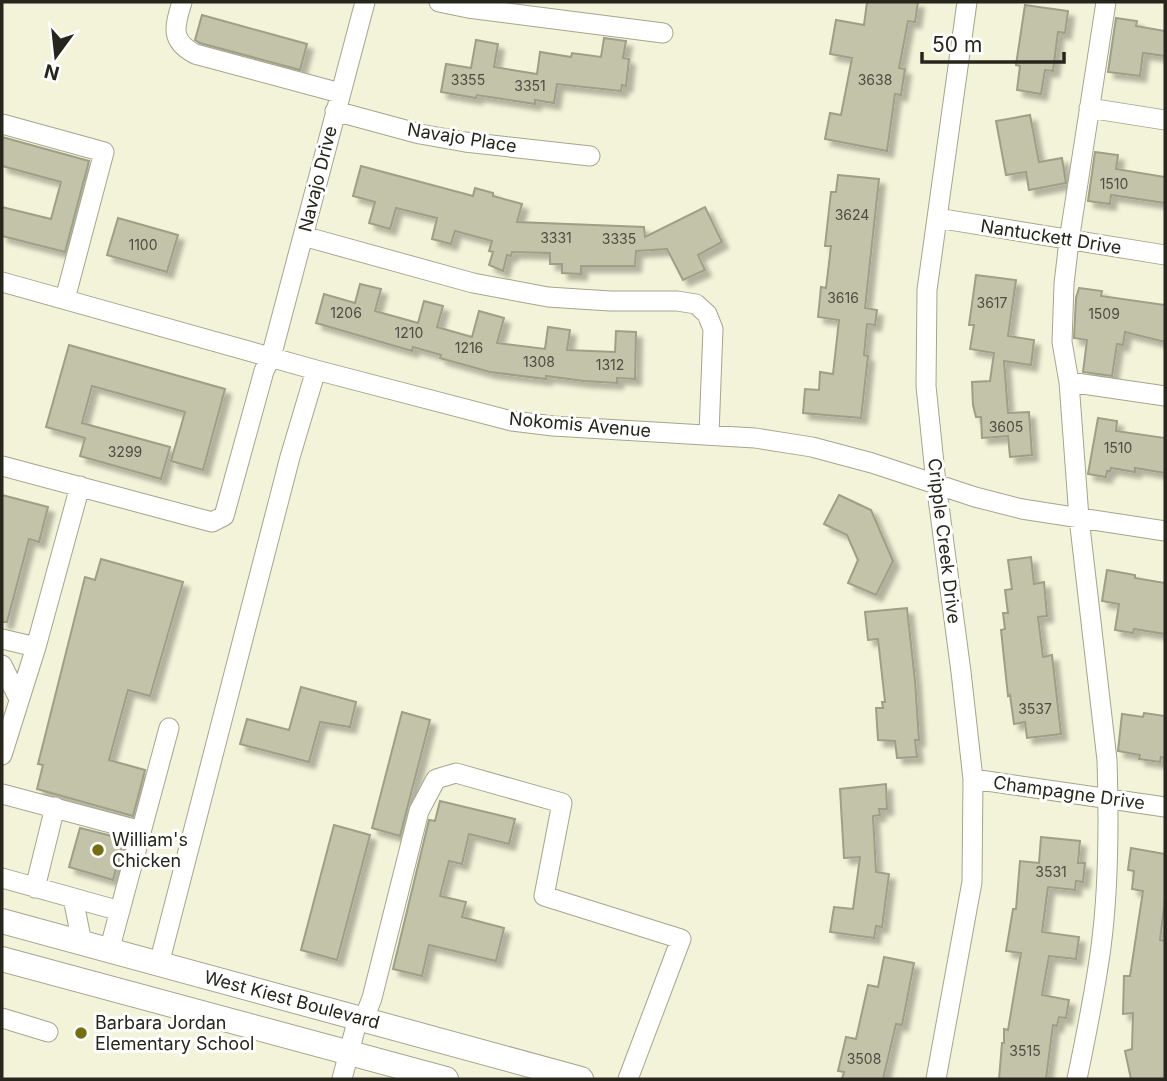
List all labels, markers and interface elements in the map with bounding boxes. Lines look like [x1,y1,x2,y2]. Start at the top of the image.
north arrow [21,21,91,91]
scale bar [922,21,1064,65]
text: 50 m [932,32,982,57]
text: N [42,59,62,85]
house number: 3355 [451,71,485,88]
house number: 3638 [858,71,892,88]
house number: 3351 [514,77,546,94]
street label: Navajo Place [406,118,518,157]
street label: Navajo Drive [294,124,341,234]
house number: 1510 [1100,175,1128,192]
house number: 3624 [835,206,869,223]
street label: Nantuckett Drive [979,215,1123,258]
house number: 3331 [540,229,572,246]
house number: 3335 [602,230,636,247]
house number: 1100 [128,236,158,253]
house number: 3616 [827,289,859,306]
house number: 3617 [977,294,1008,311]
house number: 1206 [330,304,362,321]
house number: 1509 [1088,305,1120,322]
house number: 1210 [395,324,423,341]
house number: 1216 [455,339,483,356]
house number: 1308 [523,353,555,370]
house number: 1312 [596,356,624,373]
street label: Nokomis Avenue [508,408,652,441]
house number: 3605 [989,418,1023,435]
house number: 1510 [1104,439,1132,456]
house number: 3299 [108,443,142,460]
street label: Cripple Creek Drive [924,457,965,625]
house number: 3537 [1018,700,1052,717]
street label: Champagne Drive [992,771,1146,814]
place label: William's Chicken [112,829,188,871]
marker: William's Chicken [90,842,106,858]
house number: 3531 [1035,863,1067,880]
street label: West Kiest Boulevard [202,966,382,1033]
place label: Barbara Jordan Elementary School [95,1012,254,1054]
marker: Barbara Jordan Elementary School [73,1025,89,1041]
house number: 3515 [1009,1042,1041,1059]
house number: 3508 [847,1050,881,1067]

